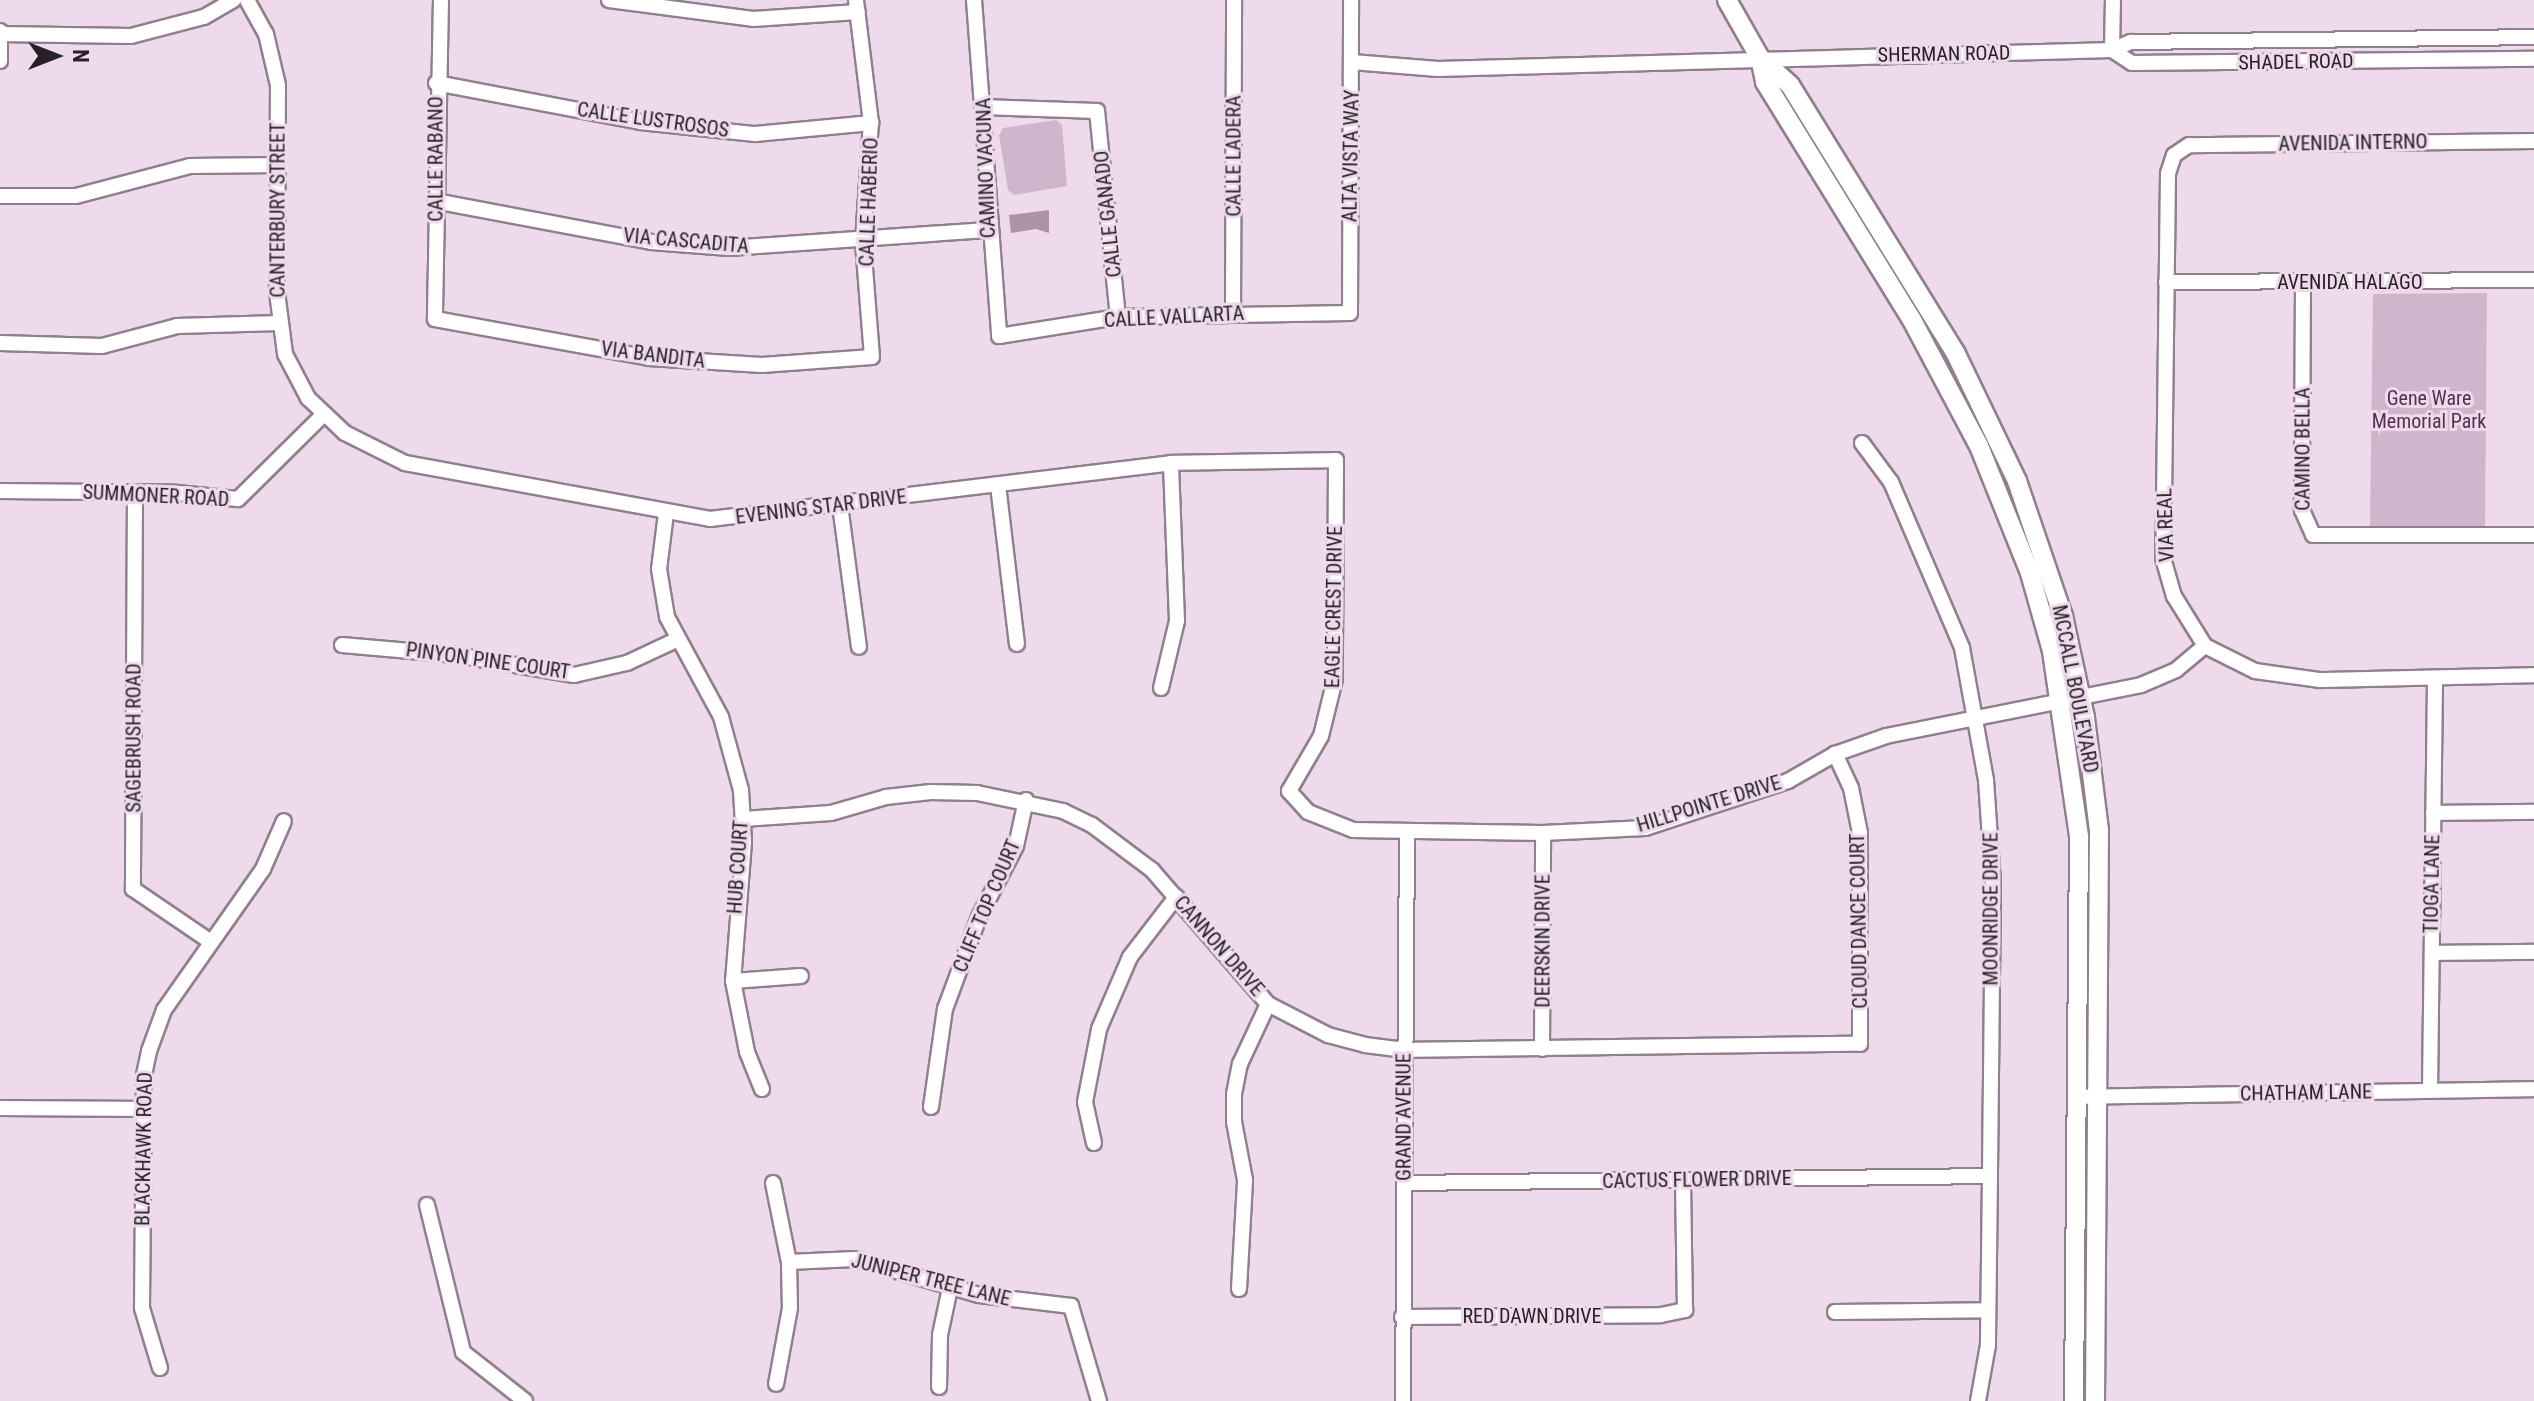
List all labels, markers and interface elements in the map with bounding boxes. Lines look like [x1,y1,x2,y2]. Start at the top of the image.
north arrow [16,16,96,96]
street label: SHERMAN ROAD [1878,41,2010,67]
text: N [68,49,93,63]
street label: SHADEL ROAD [2238,49,2354,75]
street label: ALTA VISTA WAY [1338,90,1364,222]
street label: CALLE LADERA [1222,95,1246,217]
street label: CALLE RABANO [424,96,448,222]
street label: CALLE LUSTROSOS [576,97,730,143]
street label: CAMINO VACUNA [972,97,1000,239]
street label: CANTERBURY STREET [266,122,290,298]
street label: AVENIDA INTERNO [2278,130,2428,156]
street label: CALLE HABERIO [855,137,883,267]
street label: CALLE GANADO [1089,149,1127,279]
street label: VIA CASCADITA [622,224,750,258]
street label: AVENIDA HALAGO [2277,270,2423,294]
street label: CALLE VALLARTA [1103,301,1245,333]
street label: VIA BANDITA [600,337,706,373]
park label: Gene Ware Memorial Park [2372,386,2486,433]
street label: CAMINO BELLA [2291,387,2315,511]
street label: SUMMONER ROAD [82,480,230,512]
street label: EVENING STAR DRIVE [734,485,908,529]
street label: VIA REAL [2153,488,2179,562]
street label: EAGLE CREST DRIVE [1321,525,1347,689]
street label: MCCALL BOULEVARD [2047,603,2103,775]
street label: PINYON PINE COURT [405,638,571,684]
street label: SAGEBRUSH ROAD [122,663,146,813]
street label: HILLPOINTE DRIVE [1634,771,1784,837]
street label: HUB COURT [723,819,753,915]
street label: MOONRIDGE DRIVE [1979,832,2003,986]
street label: CLOUD DANCE COURT [1845,833,1873,1009]
street label: TIOGA LANE [2419,834,2445,934]
street label: CLIFF TOP COURT [948,836,1026,976]
street label: DEERSKIN DRIVE [1531,874,1555,1008]
street label: CANNON DRIVE [1169,891,1269,1001]
street label: GRAND AVENUE [1392,1053,1416,1181]
street label: BLACKHAWK ROAD [131,1072,157,1226]
street label: CHATHAM LANE [2240,1080,2372,1106]
street label: CACTUS FLOWER DRIVE [1602,1166,1792,1194]
street label: JUNIPER TREE LANE [849,1249,1013,1311]
street label: RED DAWN DRIVE [1462,1304,1602,1328]

